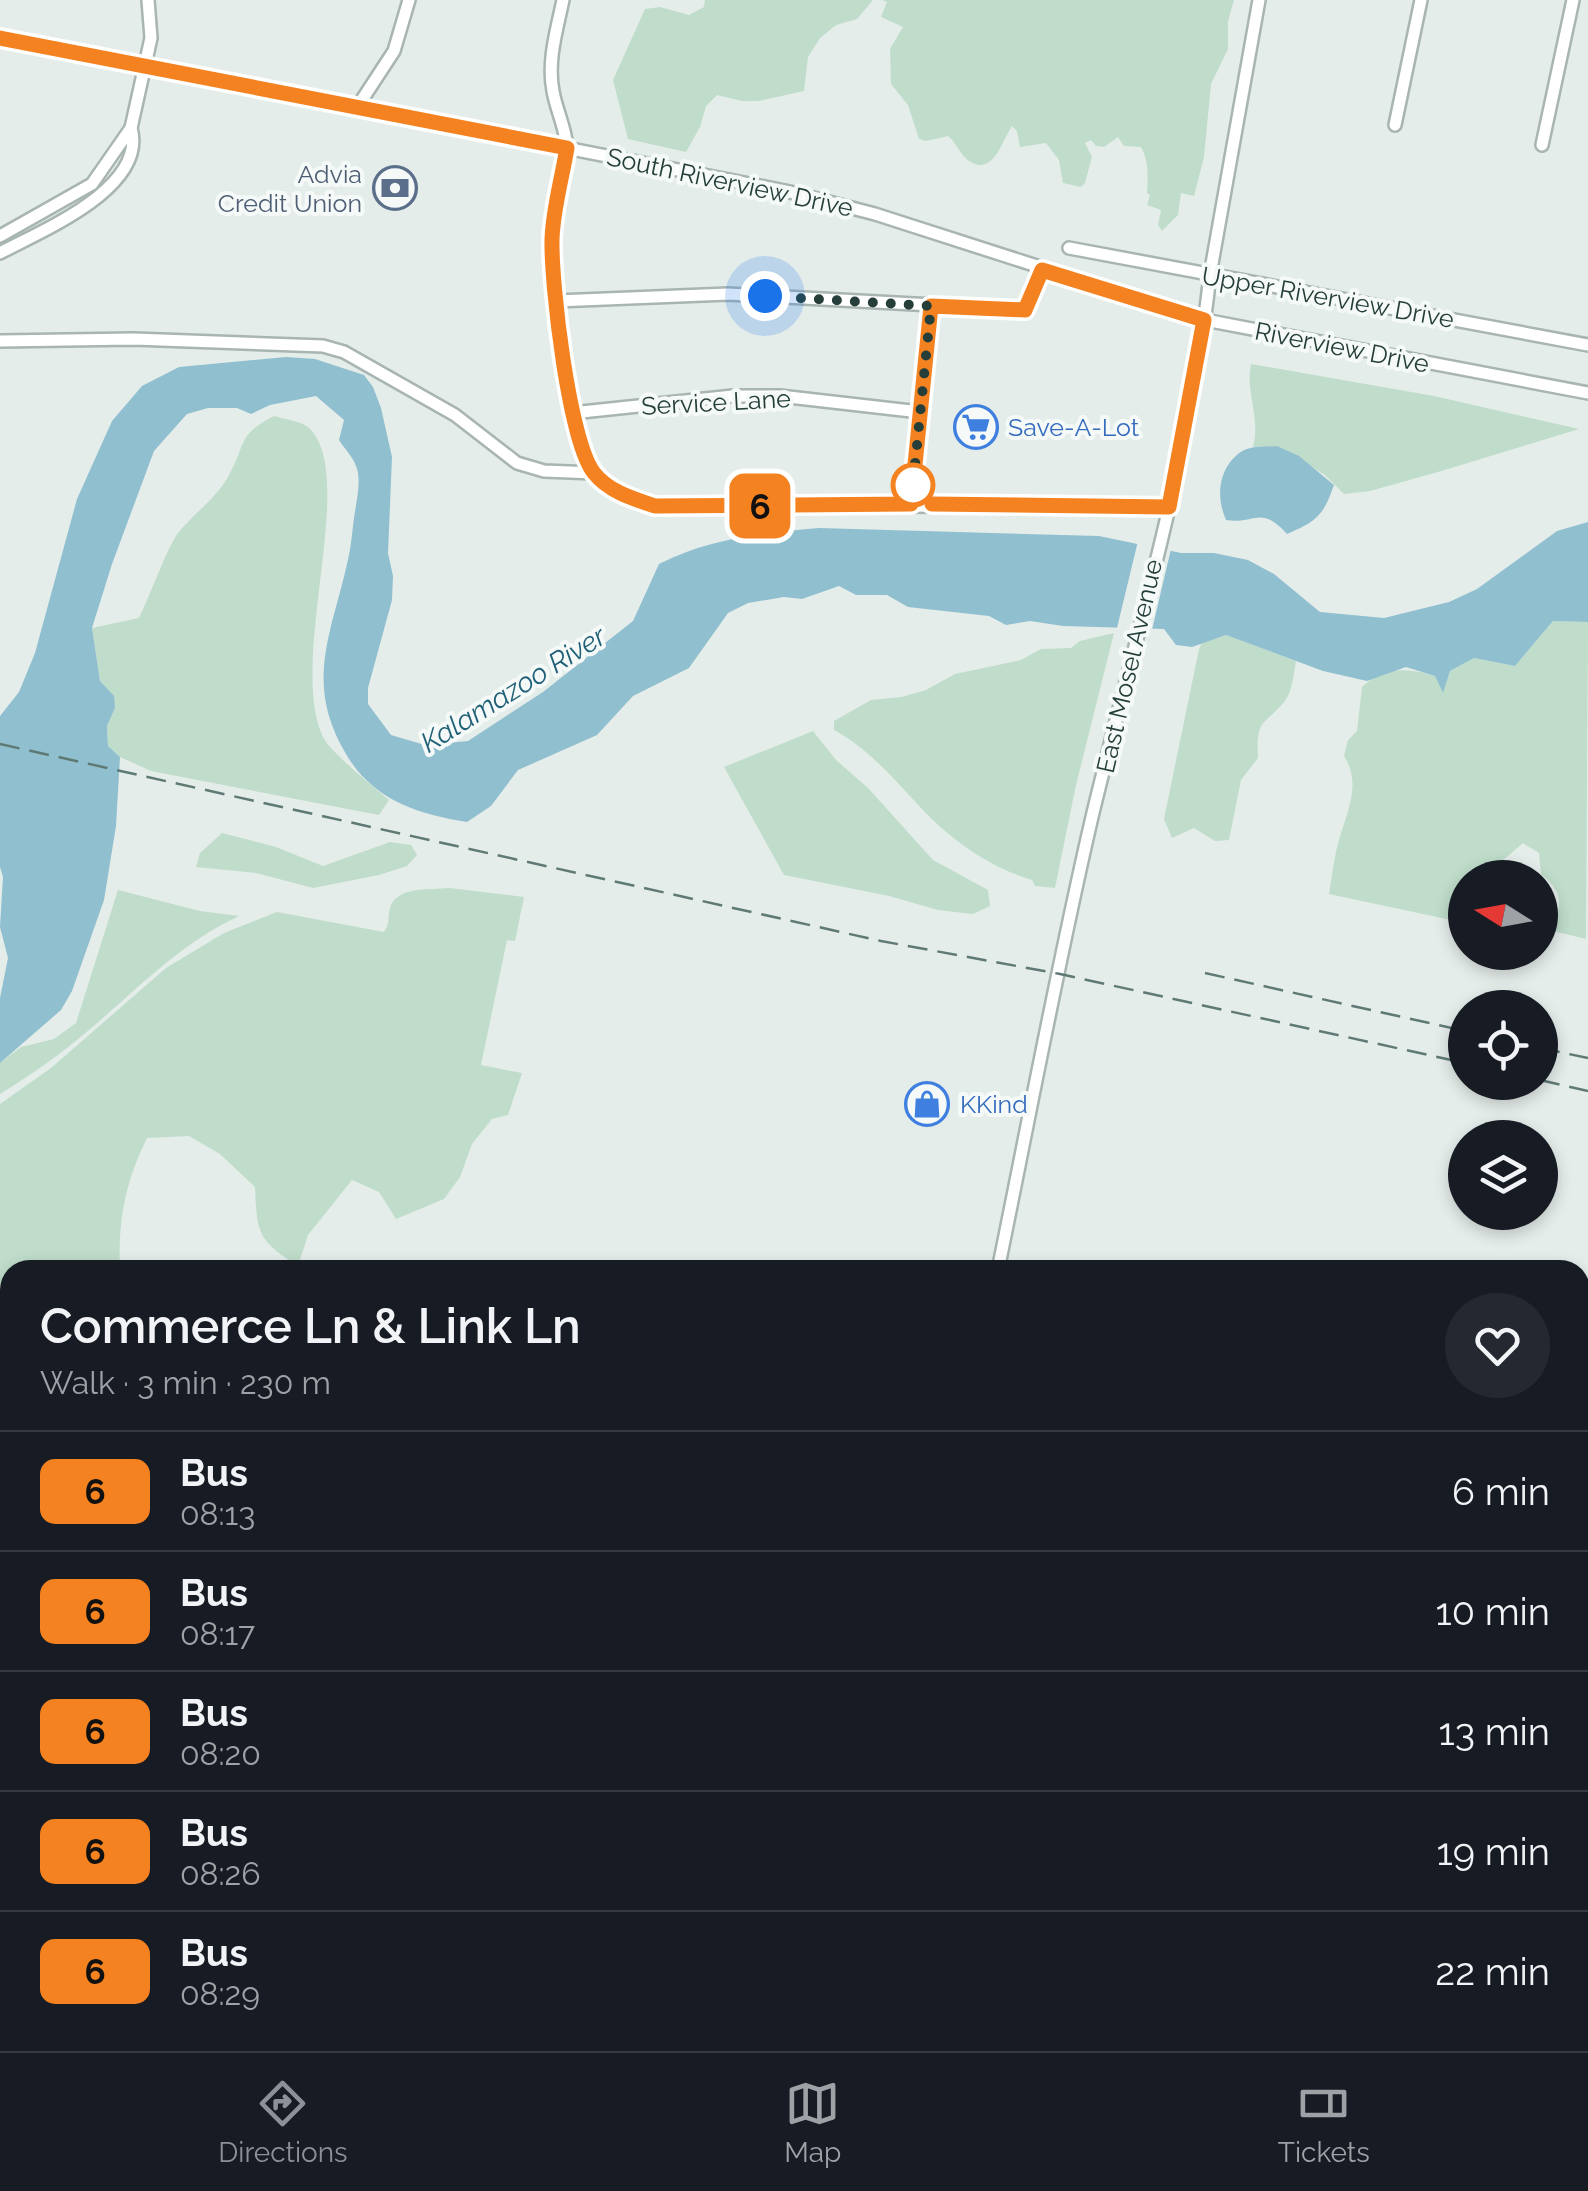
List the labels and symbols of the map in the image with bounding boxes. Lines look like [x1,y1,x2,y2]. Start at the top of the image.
street label: South Riverview Drive [604,141,856,223]
place label: Advia Credit Union [218,159,362,218]
bank icon: Advia Credit Union [372,165,418,211]
street label: Upper Riverview Drive [1200,260,1456,334]
your location [740,271,790,321]
street label: Riverview Drive [1252,315,1432,379]
street label: Service Lane [641,383,791,421]
supermarket icon: Save-A-Lot [953,404,999,450]
place label: Save-A-Lot [1008,412,1140,442]
unlabelled marker [892,464,934,506]
line badge: 6 [728,474,792,538]
street label: East Mosel Avenue [1090,556,1168,776]
water label: Kalamazoo River [415,619,613,760]
north arrow [1448,860,1558,970]
shop icon: KKind [904,1081,950,1127]
place label: KKind [960,1089,1028,1119]

